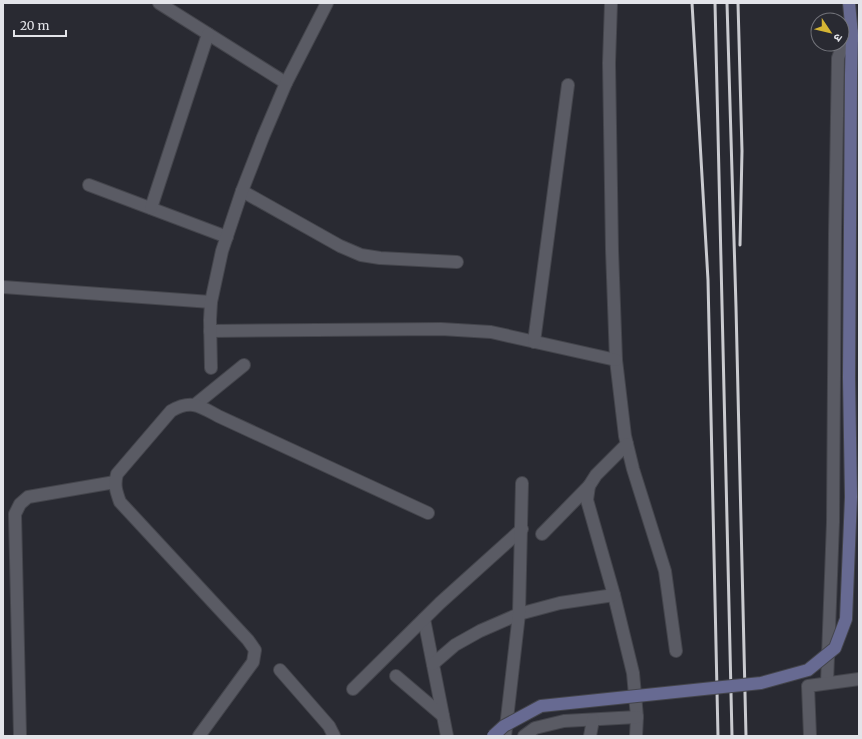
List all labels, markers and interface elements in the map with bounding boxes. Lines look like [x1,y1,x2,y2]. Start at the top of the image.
scale bar [14,12,66,38]
north arrow [810,12,850,52]
text: 20 m [20,18,49,33]
text: उ [830,31,846,45]

